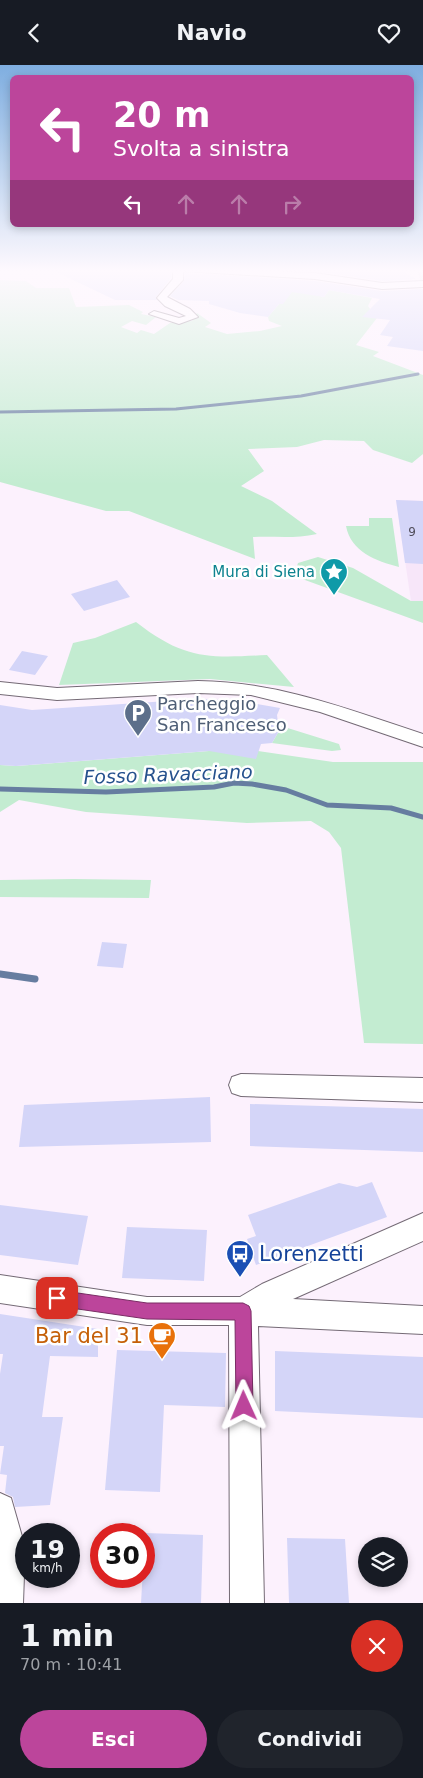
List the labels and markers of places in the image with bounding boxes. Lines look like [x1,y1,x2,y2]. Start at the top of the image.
place icon: Mura di Siena [319,557,349,596]
place label: Mura di Siena [212,563,315,581]
place label: Parcheggio San Francesco [157,693,287,735]
parking icon: Parcheggio San Francesco [123,698,153,737]
bus stop icon: Lorenzetti [225,1239,255,1278]
place label: Lorenzetti [259,1242,364,1266]
pin [36,1277,78,1319]
cafe icon: Bar del 31 [147,1321,177,1360]
place label: Bar del 31 [35,1324,143,1348]

